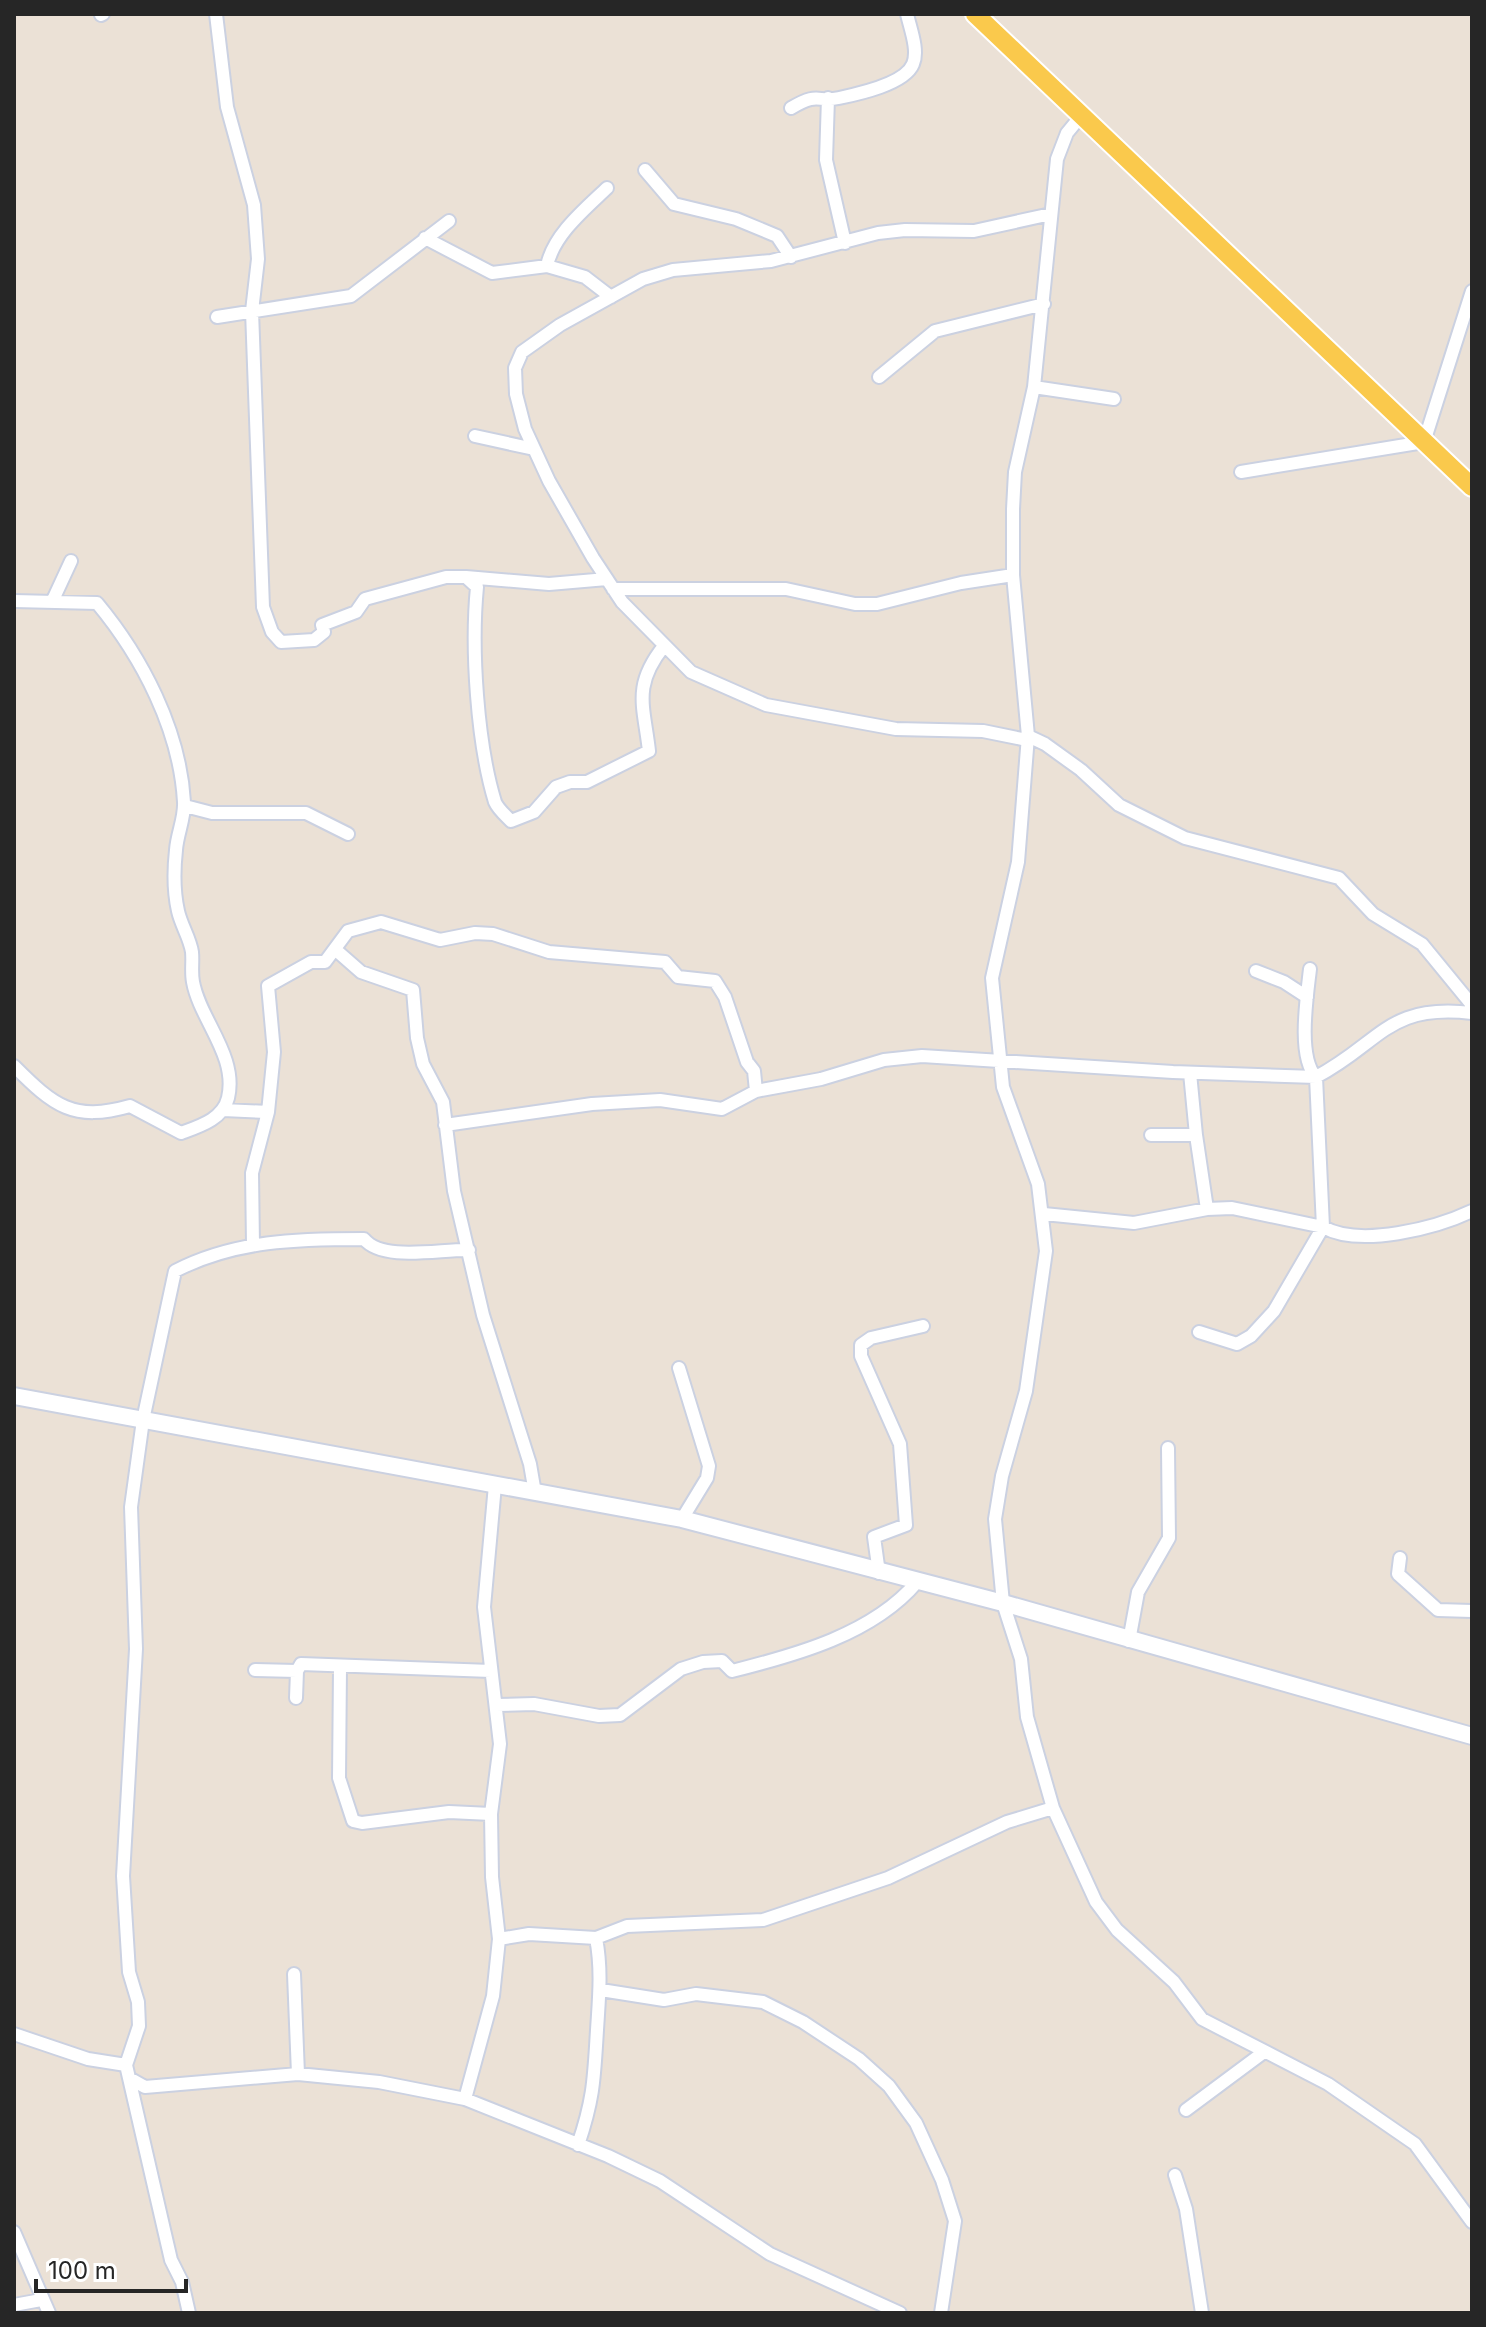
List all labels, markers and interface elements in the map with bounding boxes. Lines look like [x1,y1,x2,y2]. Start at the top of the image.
scale bar [36,2243,186,2293]
text: 100 m [48,2256,116,2285]

